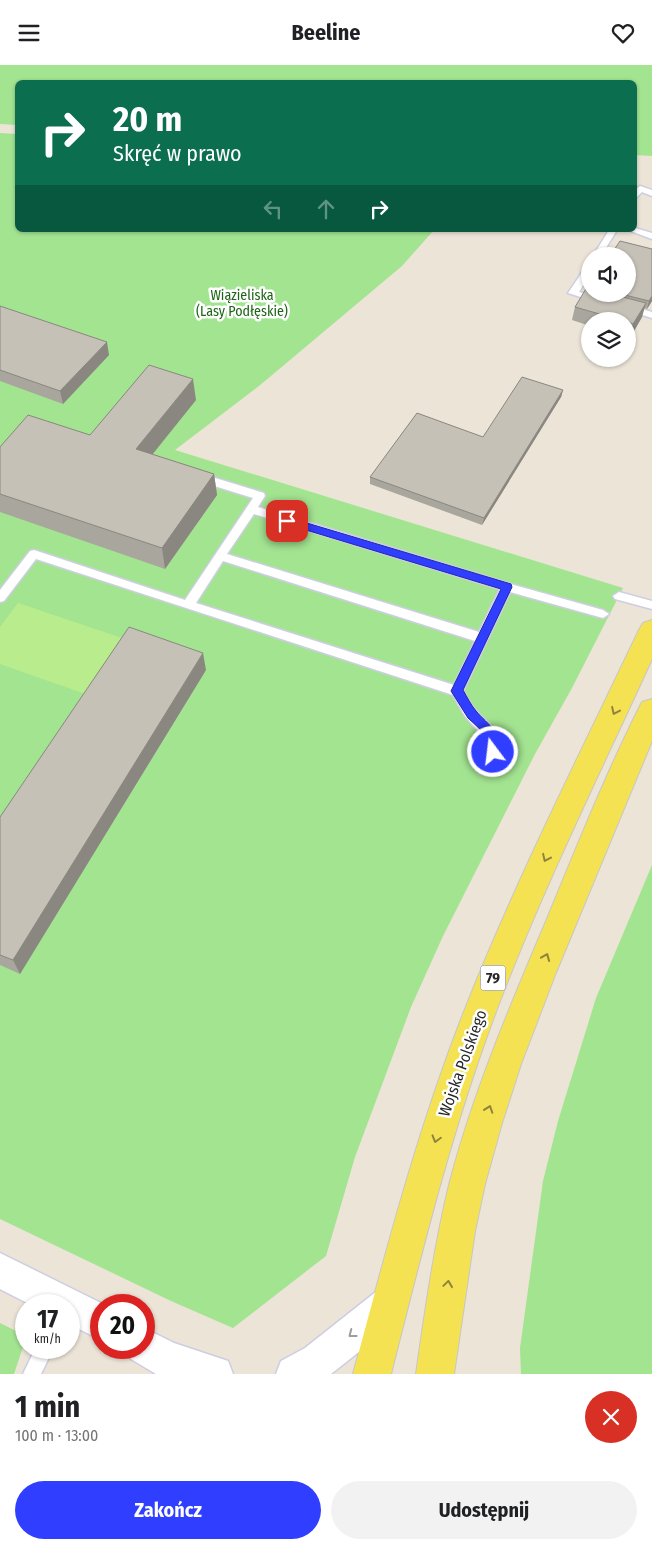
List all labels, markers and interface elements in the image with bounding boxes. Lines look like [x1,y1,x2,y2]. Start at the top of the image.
icon: menu [15,19,43,47]
text: Beeline [292,19,361,46]
icon: heart [609,19,637,47]
text: 20 m [113,98,182,140]
icon: right [30,100,95,165]
text: Skręć w prawo [113,140,242,167]
icon: left [259,195,287,223]
icon: ahead [312,195,340,223]
icon: right [365,195,393,223]
map controls [581,247,636,367]
button: sound [581,247,636,302]
park label: Wiązieliska (Lasy Podłęskie) [196,287,288,320]
button: layers [581,312,636,367]
pin [266,500,308,542]
icon: arrive [273,507,301,535]
one-way arrow [611,705,621,714]
position arrow [466,725,518,777]
one-way arrow [542,853,552,862]
one-way arrow [540,953,550,962]
road number: 79 [480,965,506,991]
street label: Wojska Polskiego [434,1007,491,1119]
one-way arrow [483,1105,493,1114]
one-way arrow [431,1135,442,1144]
one-way arrow [443,1280,453,1289]
speed limit sign: 20 [90,1294,155,1359]
text: 17 [37,1305,58,1335]
one-way arrow [349,1328,358,1336]
text: km/h [34,1332,61,1346]
text: 1 min [15,1389,80,1425]
button: close [585,1391,637,1443]
text: 100 m · 13:00 [15,1426,98,1445]
button: Zakończ [15,1481,321,1539]
button: Udostępnij [331,1481,637,1539]

